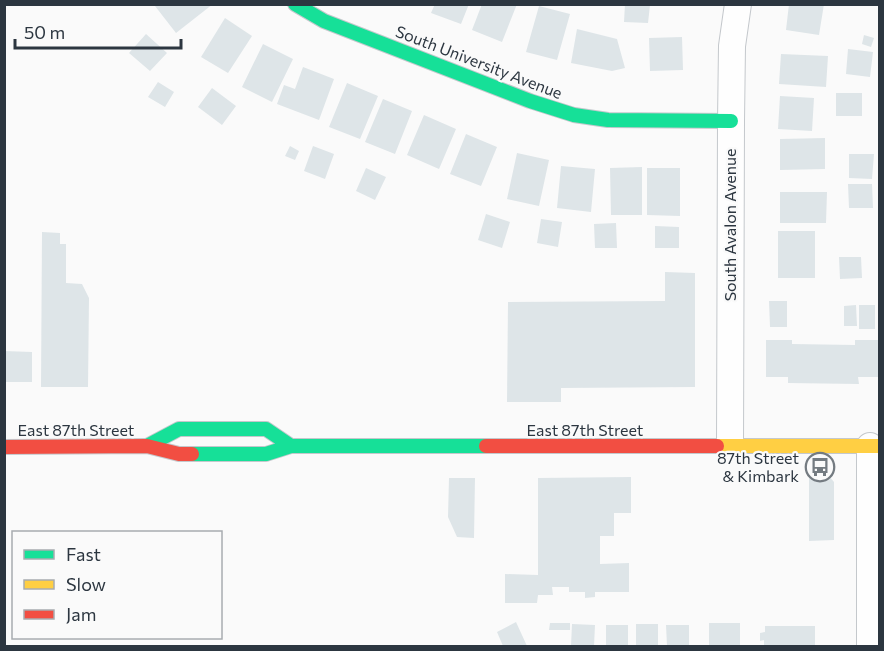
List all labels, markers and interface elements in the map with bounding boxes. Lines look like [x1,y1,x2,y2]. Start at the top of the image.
scale bar [15,12,182,50]
text: 50 m [24,21,65,43]
street label: South University Avenue [393,21,565,102]
street label: South Avalon Avenue [720,149,739,301]
street label: East 87th Street [18,420,135,439]
street label: East 87th Street [527,420,644,439]
place label: 87th Street & Kimbark [717,448,799,485]
bus stop icon: 87th Street & Kimbark [804,451,836,483]
legend [12,531,222,639]
text: Fast [66,543,101,565]
text: Slow [66,573,106,595]
text: Jam [66,603,96,625]

